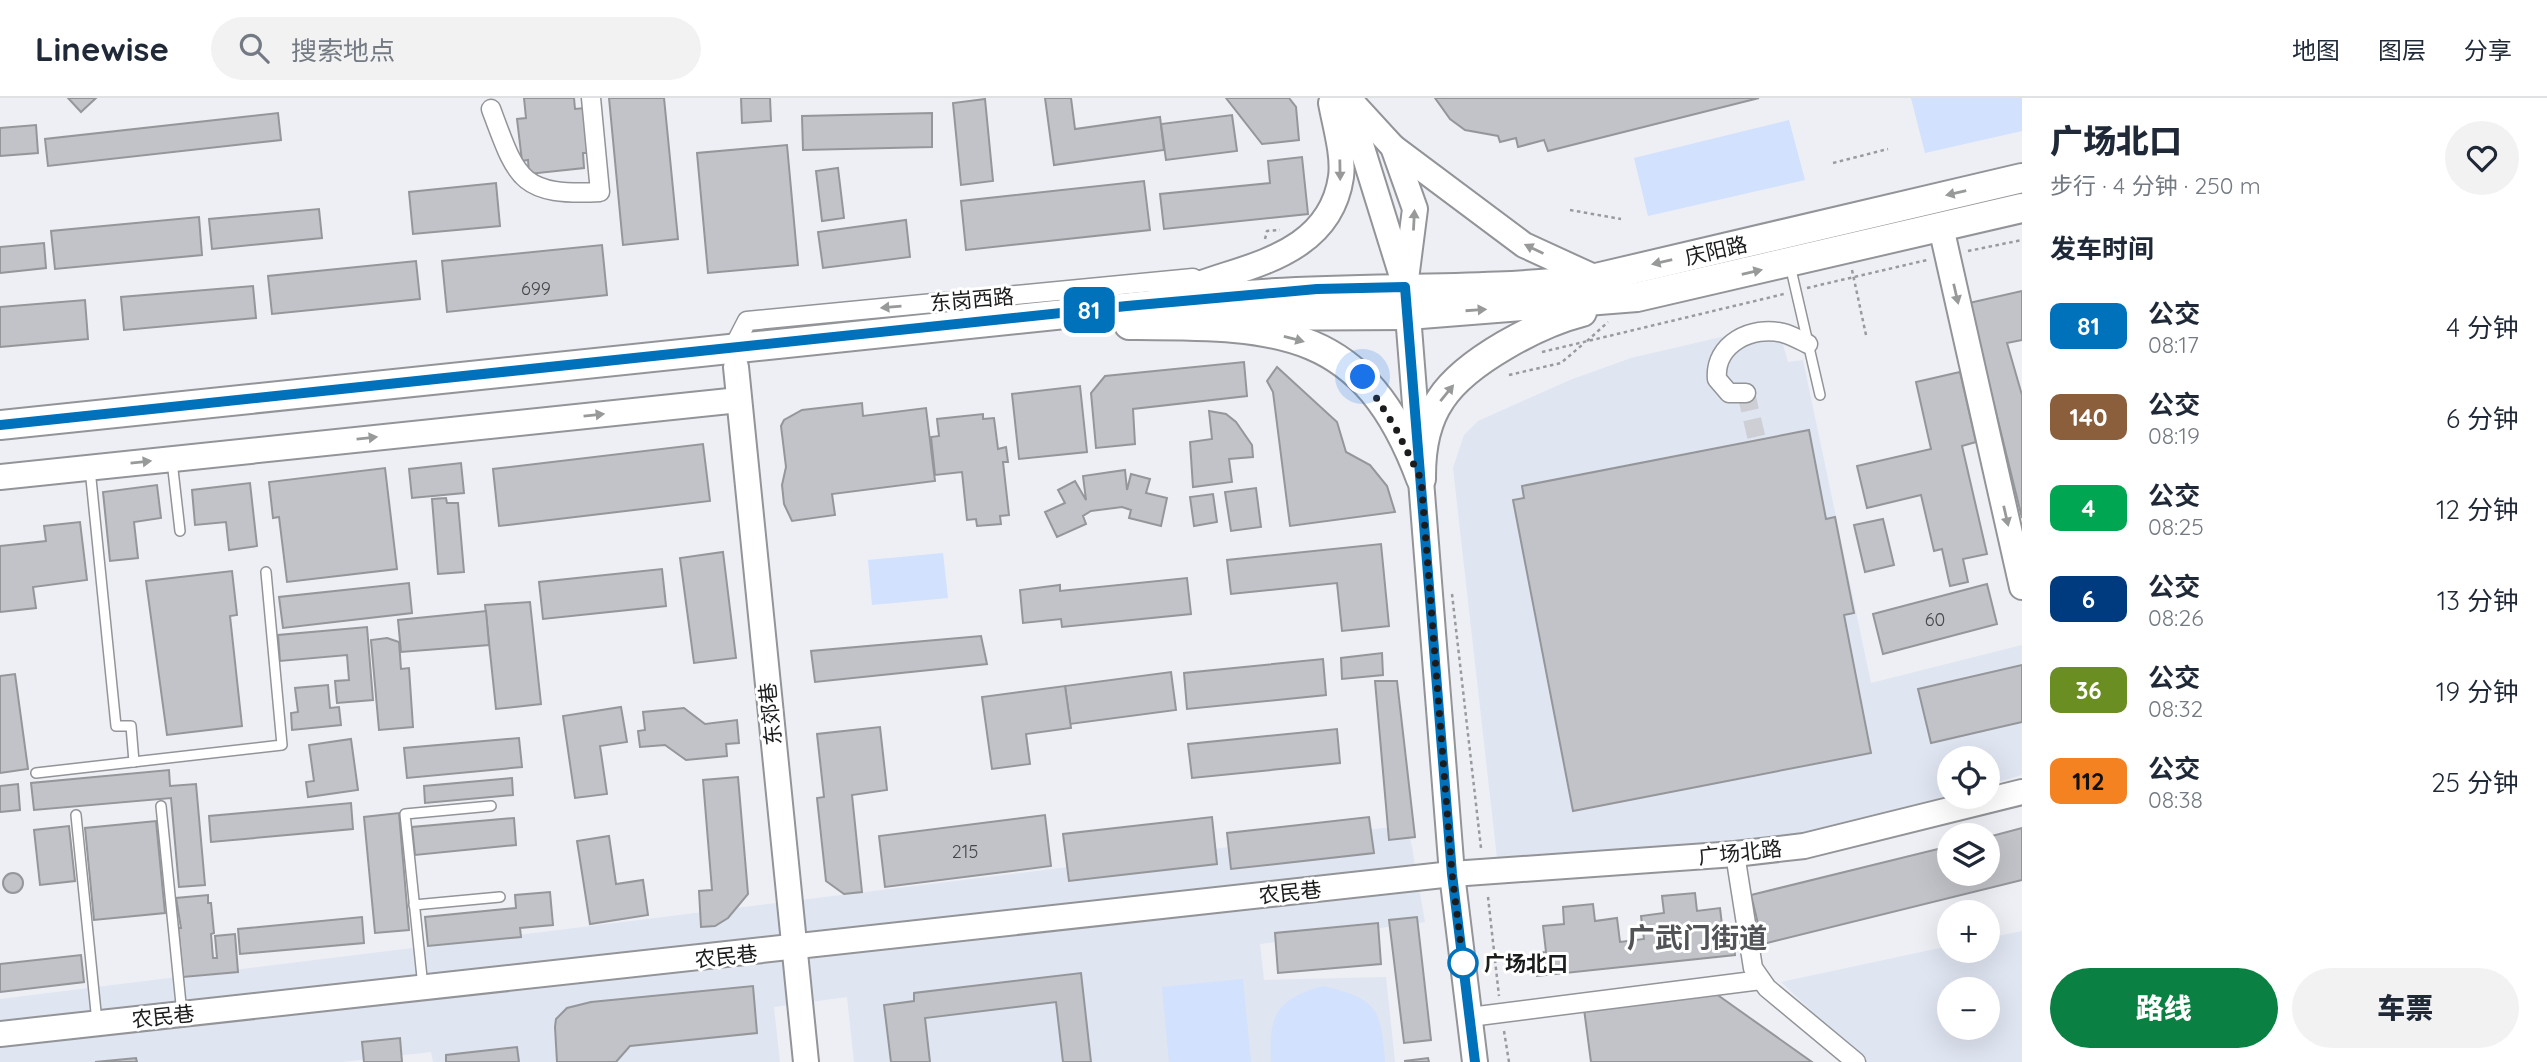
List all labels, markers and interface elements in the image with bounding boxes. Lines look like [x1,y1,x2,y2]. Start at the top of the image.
search box [211,17,701,80]
text: Linewise [35,28,169,69]
icon: search [235,29,273,67]
text: 搜索地点 [291,34,395,67]
text: 地图 [2292,35,2340,65]
text: 图层 [2378,35,2426,65]
text: 分享 [2464,35,2512,65]
text: 广场北口 [2050,120,2182,161]
button: heart [2445,121,2519,195]
one-way arrow [1334,159,1345,181]
text: 步行 · 4 分钟 · 250 m [2050,171,2261,200]
one-way arrow [1944,188,1966,199]
one-way arrow [1408,208,1419,230]
street label: 庆阳路 [1682,230,1750,270]
text: 发车时间 [2050,232,2154,265]
one-way arrow [1524,243,1544,255]
one-way arrow [1651,257,1673,268]
one-way arrow [1741,266,1763,277]
house number: 699 [521,277,551,300]
street label: 东岗西路 [929,282,1015,316]
one-way arrow [1951,283,1962,305]
line badge: 81 [1058,287,1120,333]
text: 81 [1078,295,1100,325]
text: 公交 [2148,297,2200,330]
one-way arrow [880,302,902,313]
one-way arrow [1465,304,1487,315]
text: 81 [2077,311,2100,341]
text: 4 分钟 [2446,311,2519,344]
text: 08:17 [2148,330,2199,359]
one-way arrow [1284,334,1306,345]
your location [1345,359,1380,394]
one-way arrow [1439,384,1454,402]
text: 公交 [2148,388,2200,421]
text: 140 [2069,402,2108,432]
text: 6 分钟 [2446,402,2519,435]
one-way arrow [583,409,605,420]
text: 08:19 [2148,421,2200,450]
one-way arrow [356,433,378,444]
one-way arrow [130,456,152,467]
text: 公交 [2148,479,2200,512]
text: 4 [2081,493,2096,523]
text: 12 分钟 [2436,493,2519,526]
one-way arrow [2000,505,2011,527]
text: 08:25 [2148,512,2204,541]
text: 公交 [2148,570,2200,603]
text: 6 [2082,584,2095,614]
text: 13 分钟 [2437,584,2519,617]
text: 08:26 [2148,603,2204,632]
house number: 60 [1925,608,1945,631]
text: 公交 [2148,661,2200,694]
text: 36 [2075,675,2102,705]
text: 19 分钟 [2436,675,2519,708]
street label: 东郊巷 [754,681,786,747]
text: 08:32 [2148,694,2203,723]
map controls [1937,746,2000,1040]
button: locate [1937,746,2000,809]
text: 公交 [2148,752,2200,785]
text: 112 [2072,766,2105,796]
text: 25 分钟 [2431,766,2519,799]
text: 08:38 [2148,785,2203,814]
button: layers [1937,823,2000,886]
street label: 广场北路 [1697,835,1783,869]
house number: 215 [952,840,978,863]
street label: 农民巷 [1257,876,1323,908]
button: + [1937,900,2000,963]
district label: 广武门街道 [1627,920,1767,955]
street label: 农民巷 [693,940,759,972]
marker: 广场北口 [1448,948,1478,978]
place label: 广场北口 [1484,950,1568,976]
button: 路线 [2050,968,2278,1048]
button: 车票 [2292,968,2519,1048]
button: − [1937,977,2000,1040]
street label: 农民巷 [130,1000,196,1032]

